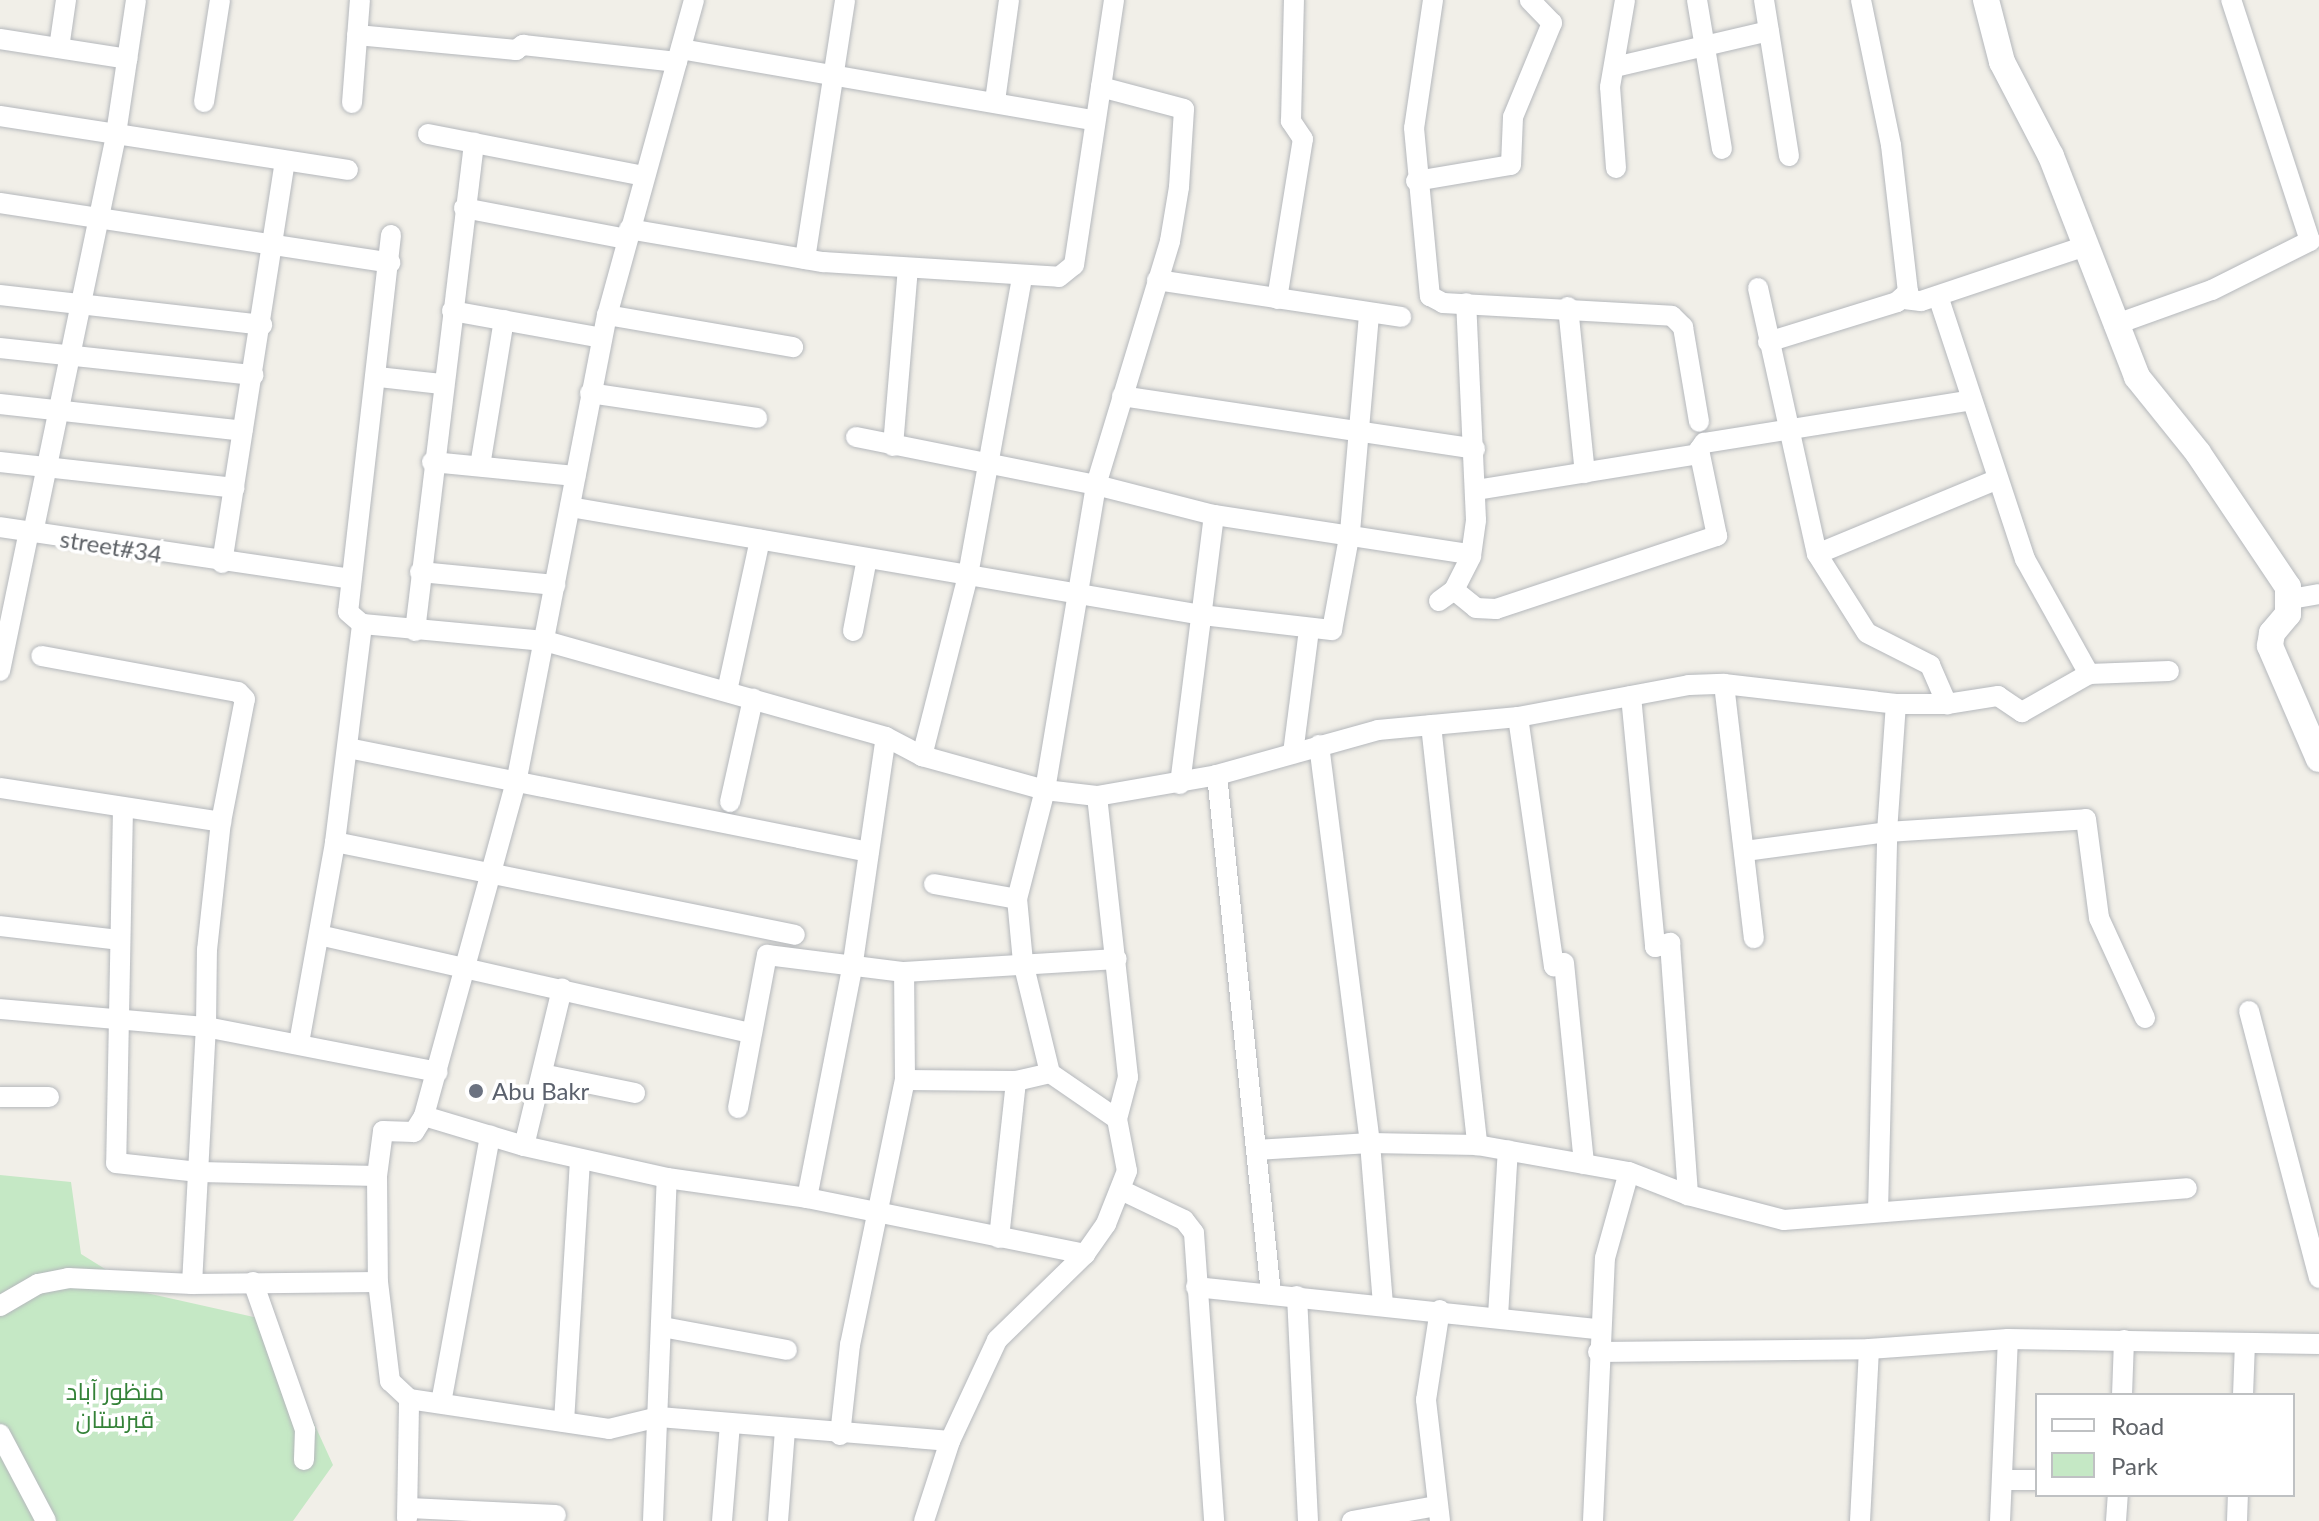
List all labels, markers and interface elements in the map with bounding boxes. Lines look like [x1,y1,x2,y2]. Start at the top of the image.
street label: street#34 [58,524,164,568]
place label: Abu Bakr [492,1077,589,1105]
marker: Abu Bakr [467,1082,485,1100]
park label: منظور آباد قبرستان [66,1377,164,1433]
legend [2035,1393,2295,1497]
text: Road [2111,1411,2164,1440]
text: Park [2111,1451,2158,1480]

